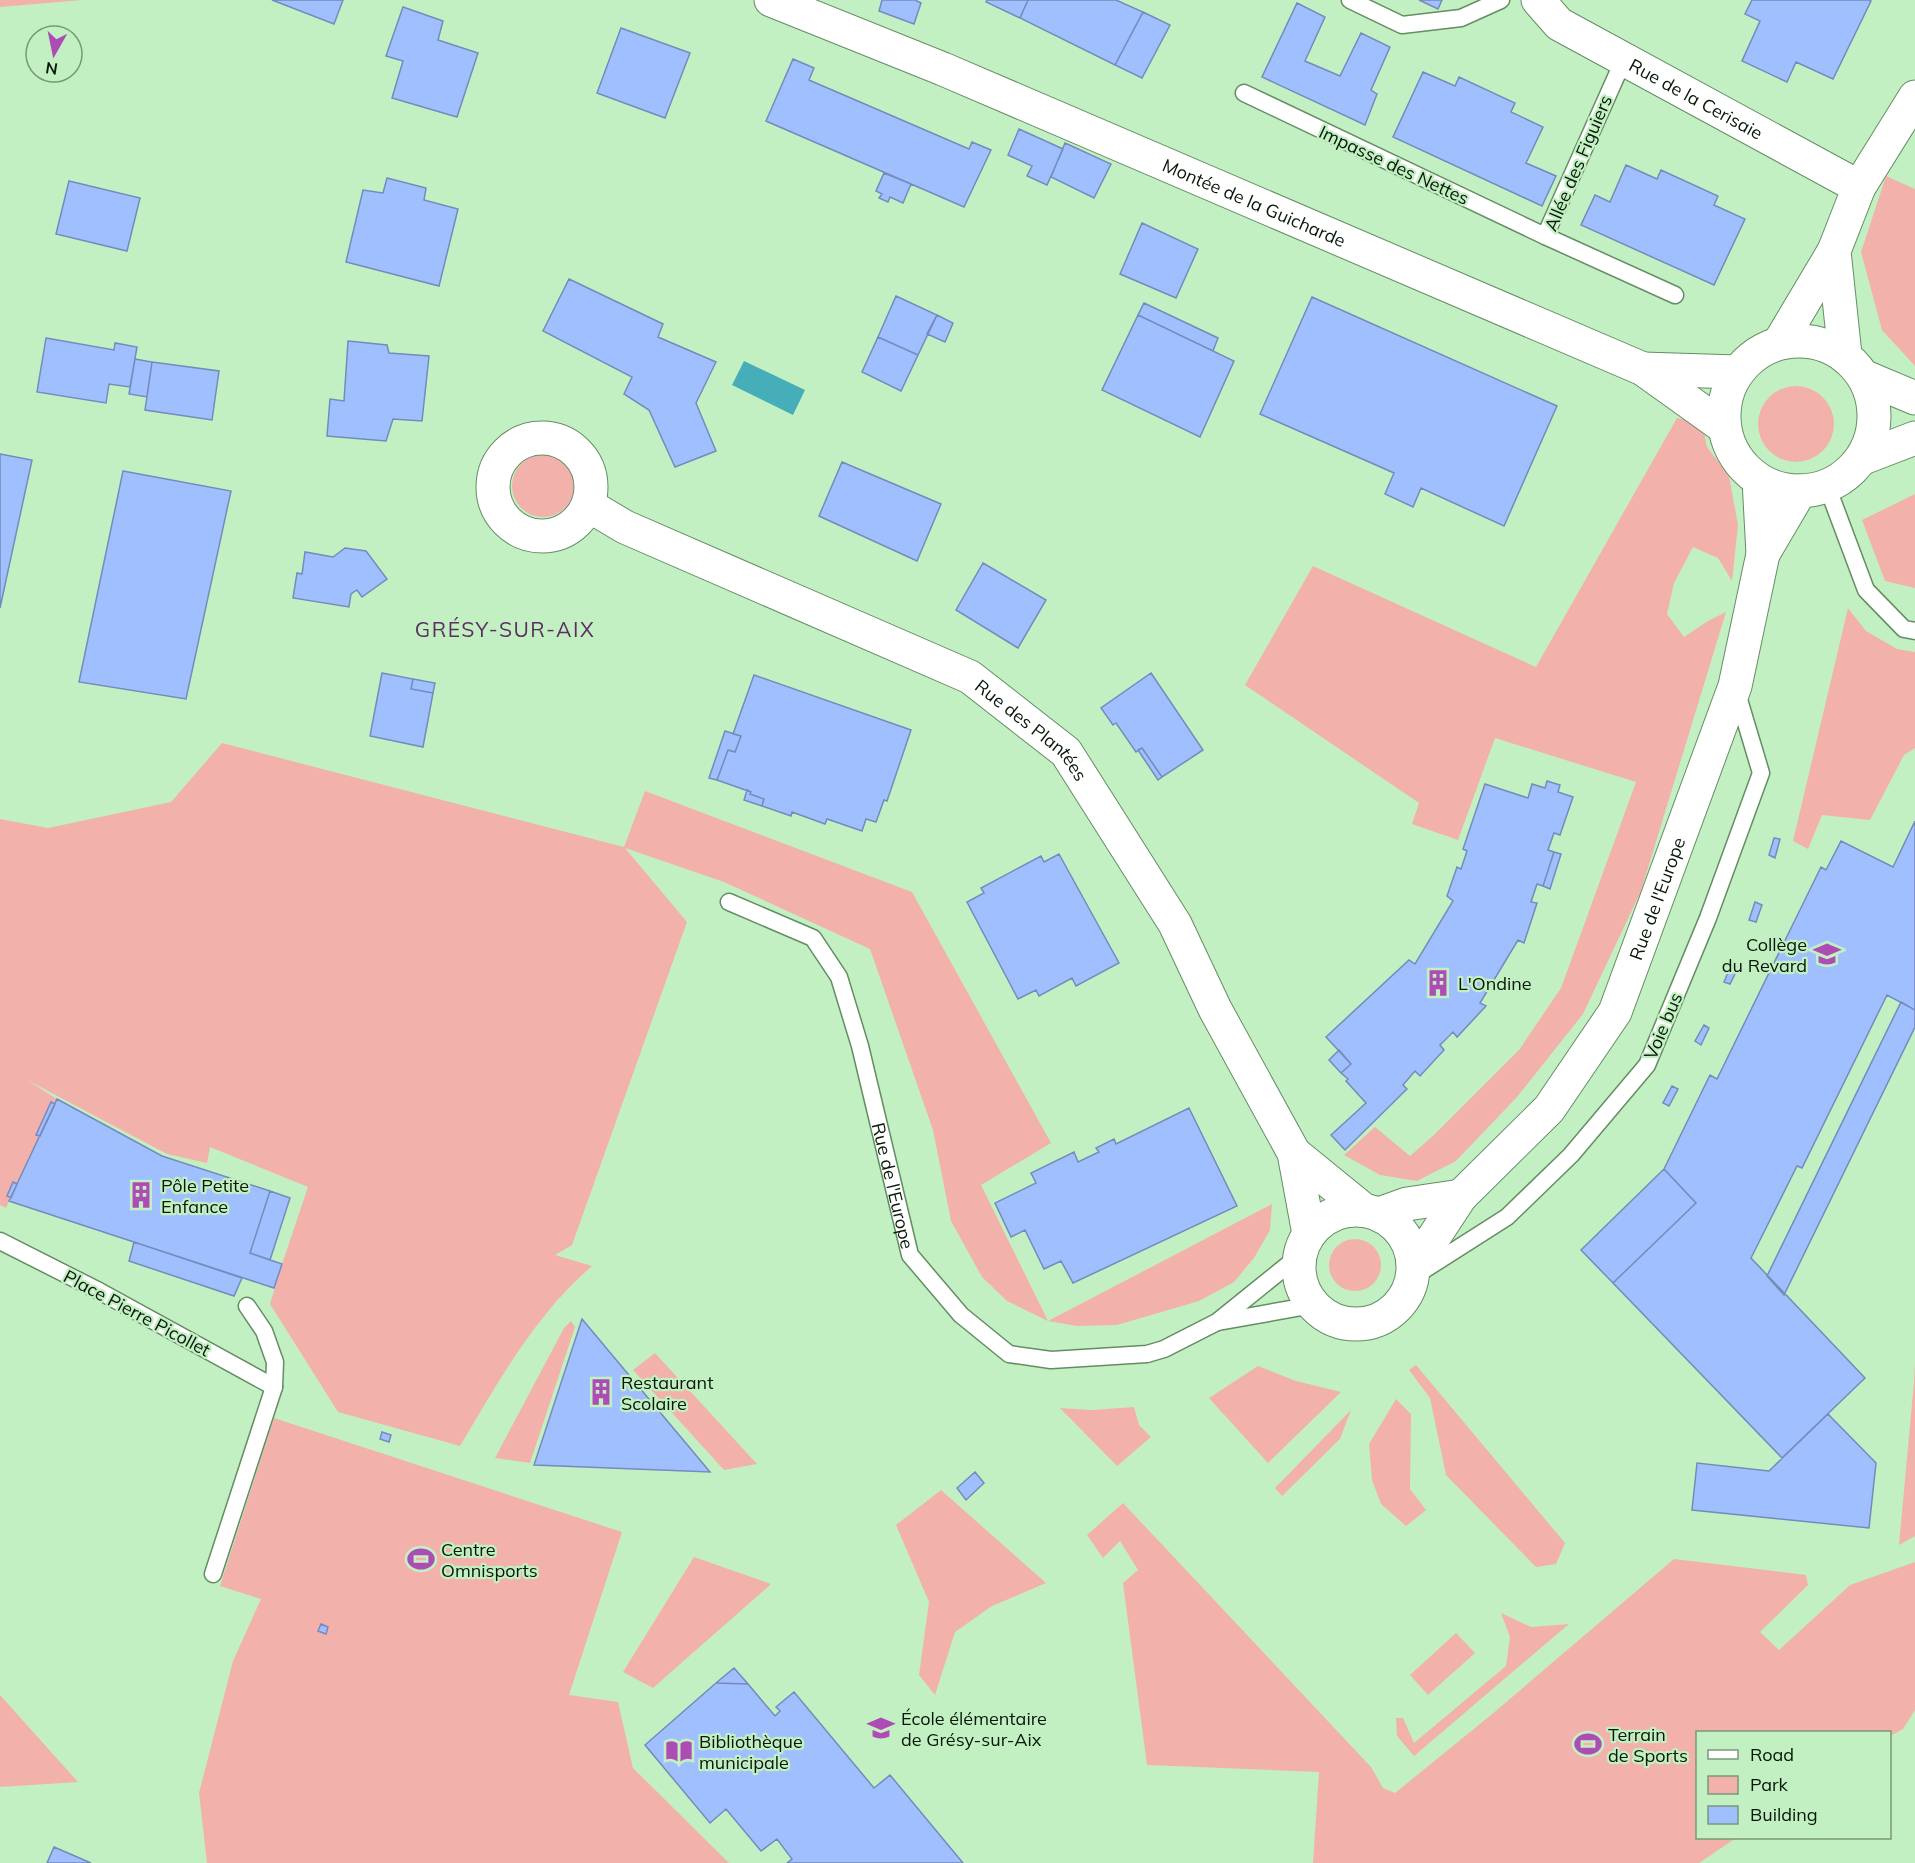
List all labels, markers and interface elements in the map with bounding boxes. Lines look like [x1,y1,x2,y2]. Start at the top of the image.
north arrow [24,24,84,84]
street label: Rue de la Cerisaie [1625,53,1767,144]
text: N [44,58,59,80]
street label: Allée des Figuiers [1539,92,1617,234]
street label: Impasse des Nettes [1315,120,1473,210]
street label: Montée de la Guicharde [1159,153,1349,252]
district label: GRÉSY-SUR-AIX [415,616,595,642]
street label: Rue des Plantées [971,674,1093,785]
street label: Rue de l'Europe [1624,834,1690,963]
place label: Collège du Revard [1722,933,1807,977]
school or university icon: Collège du Revard [1812,939,1842,969]
building icon: L'Ondine [1423,968,1453,998]
place label: L'Ondine [1458,972,1532,995]
street label: Voie bus [1639,989,1687,1063]
street label: Rue de l'Europe [867,1120,920,1251]
place label: Pôle Petite Enfance [161,1174,249,1218]
building icon: Pôle Petite Enfance [126,1180,156,1210]
street label: Place Pierre Picollet [60,1265,214,1361]
place label: Restaurant Scolaire [621,1371,713,1415]
building icon: Restaurant Scolaire [586,1377,616,1407]
place label: Centre Omnisports [441,1538,538,1582]
sports icon: Centre Omnisports [406,1544,436,1574]
place label: École élémentaire de Grésy-sur-Aix [901,1707,1047,1751]
school or university icon: École élémentaire de Grésy-sur-Aix [866,1713,896,1743]
place label: Terrain de Sports [1608,1723,1688,1767]
sports icon: Terrain de Sports [1573,1729,1603,1759]
place label: Bibliothèque municipale [699,1730,803,1774]
legend [1696,1731,1891,1839]
library icon: Bibliothèque municipale [664,1736,694,1766]
text: Road [1750,1743,1794,1766]
text: Park [1750,1773,1789,1796]
text: Building [1750,1803,1818,1826]

